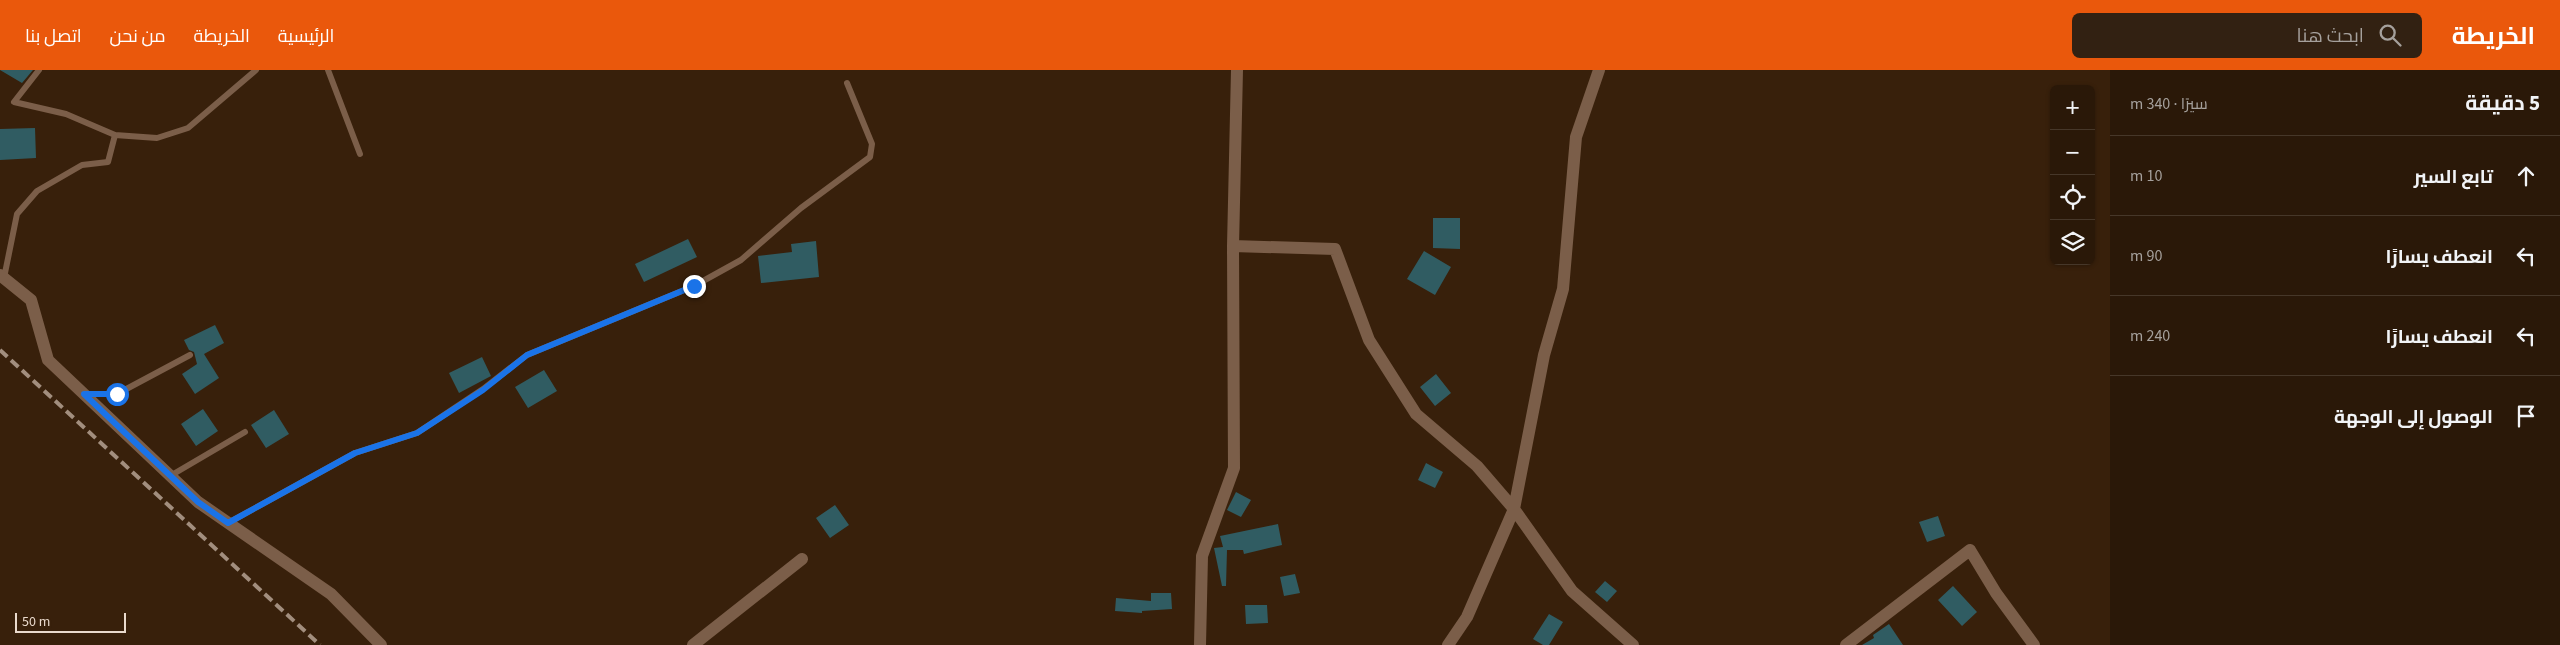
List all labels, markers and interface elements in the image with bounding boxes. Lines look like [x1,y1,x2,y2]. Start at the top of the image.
search box [2072,13,2422,58]
text: الخريطة [2452,19,2535,54]
icon: search [2376,21,2404,49]
text: ابحث هنا [2297,23,2364,50]
text: اتصل بنا [25,24,82,49]
text: من نحن [110,24,166,49]
text: الخريطة [194,24,250,49]
text: الرئيسية [278,24,334,49]
map controls [2050,85,2095,265]
button: + [2050,85,2095,130]
text: 5 دقيقة [2465,88,2540,118]
text: سيرًا · 340 m [2130,93,2208,115]
button: − [2050,130,2095,175]
icon: ahead [2512,162,2540,190]
text: تابع السير [2414,164,2493,191]
text: 10 m [2130,165,2162,187]
button: locate [2050,175,2095,220]
button: layers [2050,220,2095,265]
icon: left [2512,242,2540,270]
text: انعطف يسارًا [2386,244,2493,271]
text: 90 m [2130,245,2162,267]
route end [683,275,706,298]
icon: left [2512,322,2540,350]
text: انعطف يسارًا [2386,324,2493,351]
text: 240 m [2130,325,2170,347]
route start [106,383,129,406]
icon: arrive [2512,402,2540,430]
text: الوصول إلى الوجهة [2334,404,2493,431]
scale bar [15,610,126,633]
text: 50 m [22,612,50,632]

